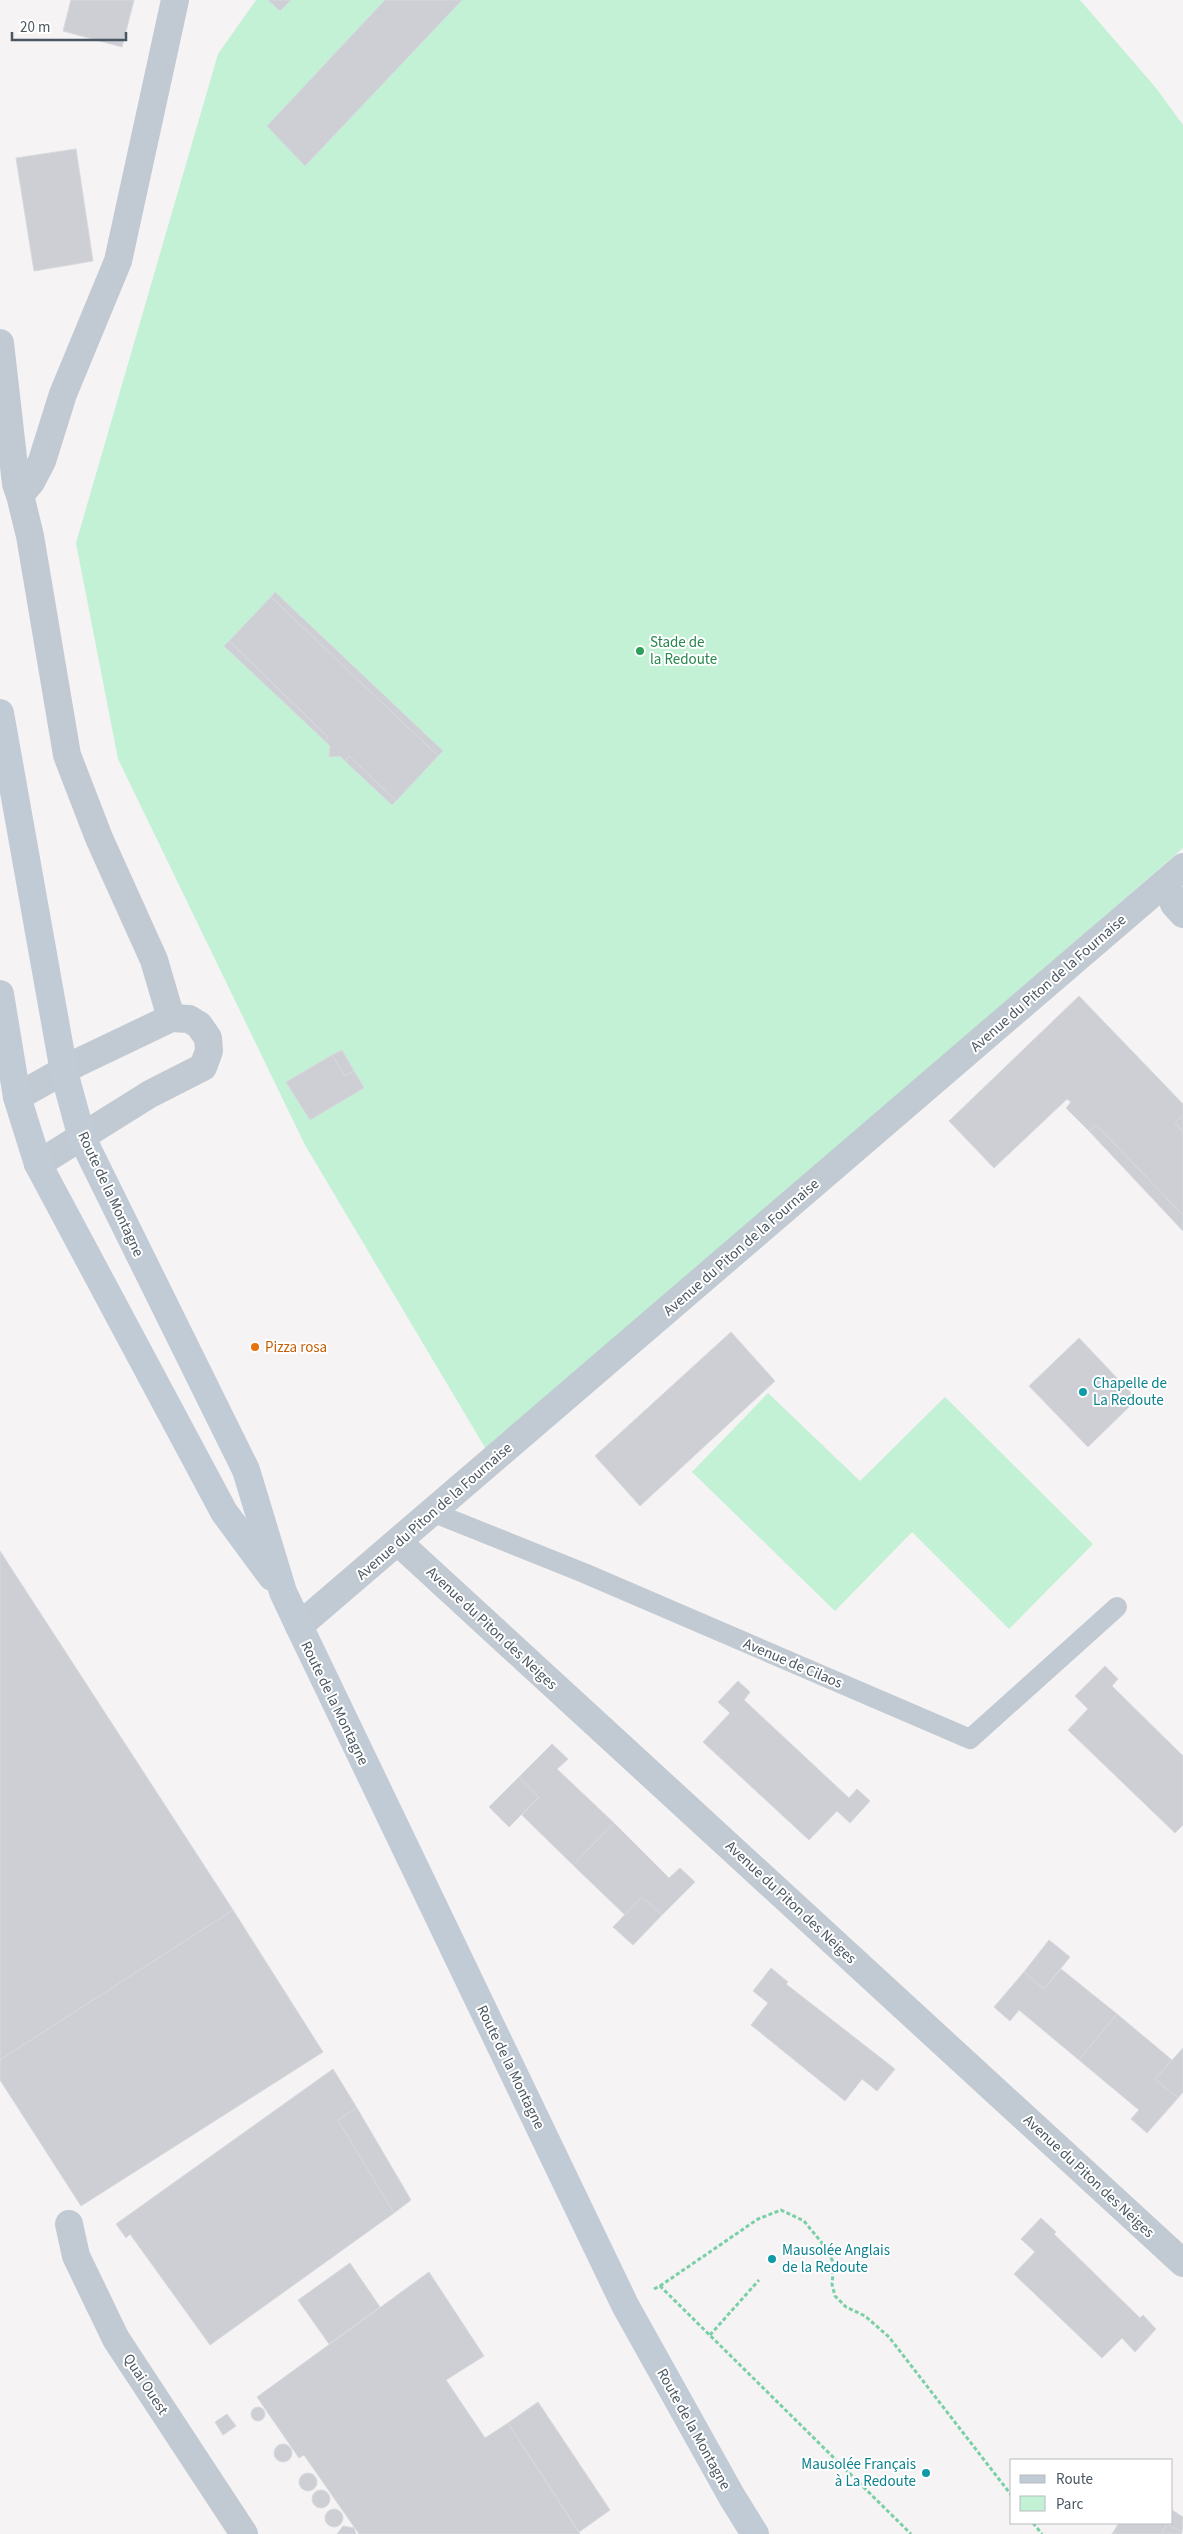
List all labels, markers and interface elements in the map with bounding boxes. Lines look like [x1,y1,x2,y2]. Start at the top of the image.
scale bar [12,10,126,42]
text: 20 m [20,17,50,38]
place label: Stade de la Redoute [650,632,717,670]
marker: Stade de la Redoute [634,645,646,657]
street label: Avenue du Piton de la Fournaise [966,910,1131,1057]
street label: Route de la Montagne [72,1128,149,1260]
street label: Avenue du Piton de la Fournaise [659,1174,824,1321]
place label: Pizza rosa [265,1337,327,1358]
marker: Pizza rosa [249,1341,261,1353]
place label: Chapelle de La Redoute [1093,1373,1167,1411]
marker: Chapelle de La Redoute [1077,1386,1089,1398]
street label: Avenue du Piton de la Fournaise [352,1438,517,1585]
street label: Avenue du Piton des Neiges [422,1562,562,1695]
street label: Avenue de Cilaos [740,1633,846,1694]
street label: Route de la Montagne [295,1638,374,1769]
street label: Avenue du Piton des Neiges [721,1836,861,1969]
street label: Route de la Montagne [471,2002,550,2133]
street label: Avenue du Piton des Neiges [1019,2110,1159,2243]
place label: Mausolée Anglais de la Redoute [782,2240,890,2278]
marker: Mausolée Anglais de la Redoute [766,2253,778,2265]
street label: Quai Ouest [118,2350,173,2419]
street label: Route de la Montagne [651,2365,736,2494]
place label: Mausolée Français à La Redoute [801,2454,916,2492]
legend [1010,2459,1173,2524]
marker: Mausolée Français à La Redoute [920,2467,932,2479]
text: Route [1056,2469,1093,2490]
text: Parc [1056,2494,1083,2515]

